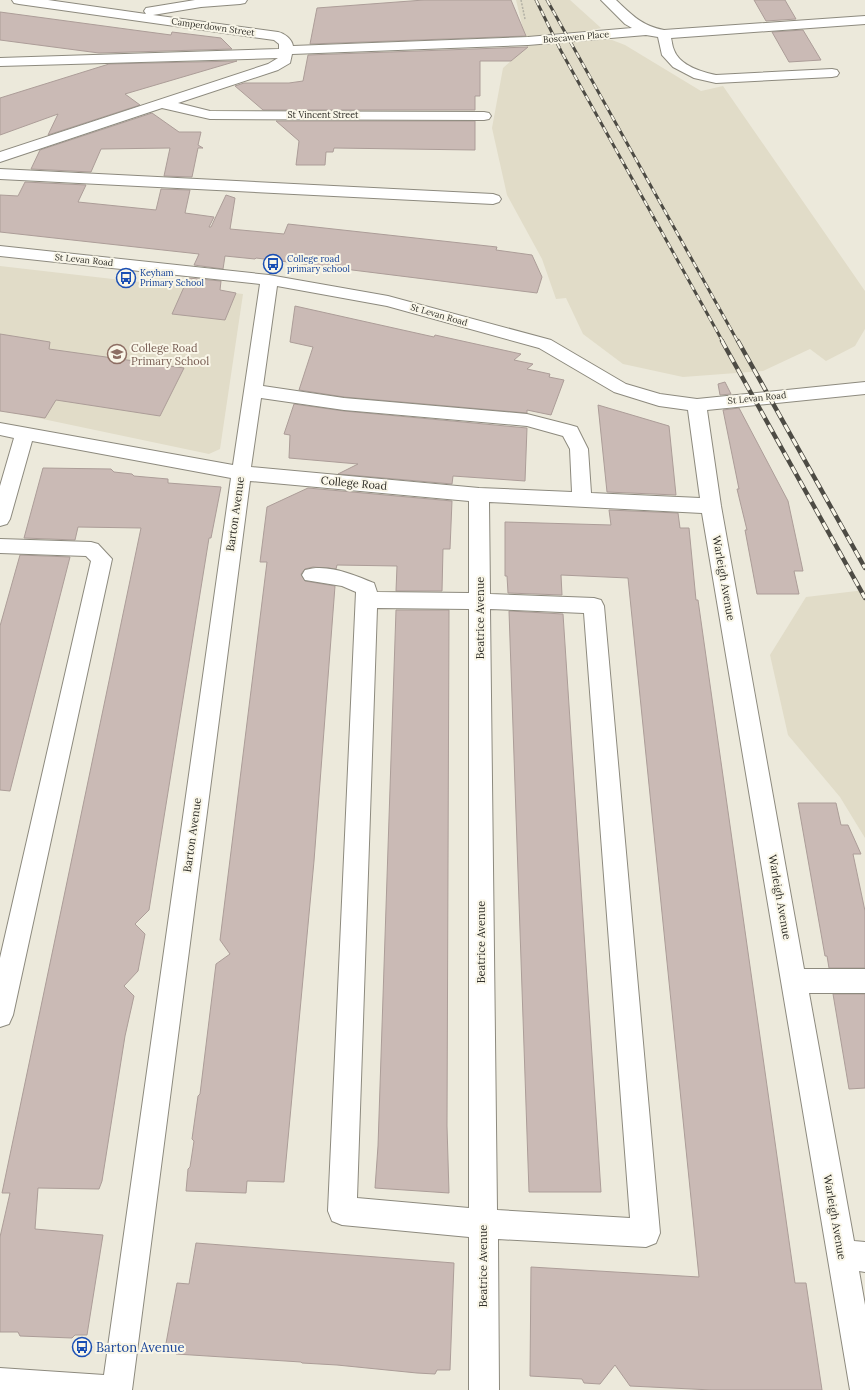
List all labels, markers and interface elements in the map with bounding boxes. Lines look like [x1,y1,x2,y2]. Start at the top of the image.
street label: Camperdown Street [171,15,256,38]
street label: Boscawen Place [542,28,610,45]
street label: St Vincent Street [287,109,359,120]
street label: St Levan Road [54,251,114,268]
bus stop icon: College road primary school [262,253,284,275]
place label: College road primary school [287,253,351,274]
bus stop icon: Keyham Primary School [115,267,137,289]
place label: Keyham Primary School [140,267,205,288]
street label: St Levan Road [409,301,469,328]
place label: College Road Primary School [131,341,209,368]
school or university icon: College Road Primary School [106,343,128,365]
street label: St Levan Road [727,389,787,406]
street label: College Road [320,473,388,493]
street label: Barton Avenue [223,476,247,552]
street label: Warleigh Avenue [710,534,738,622]
street label: Beatrice Avenue [473,577,487,659]
street label: Barton Avenue [180,797,204,873]
street label: Warleigh Avenue [766,853,794,941]
street label: Beatrice Avenue [474,901,488,983]
street label: Warleigh Avenue [821,1173,849,1261]
street label: Beatrice Avenue [476,1225,490,1307]
bus stop icon: Barton Avenue [71,1336,93,1358]
place label: Barton Avenue [96,1339,185,1356]

